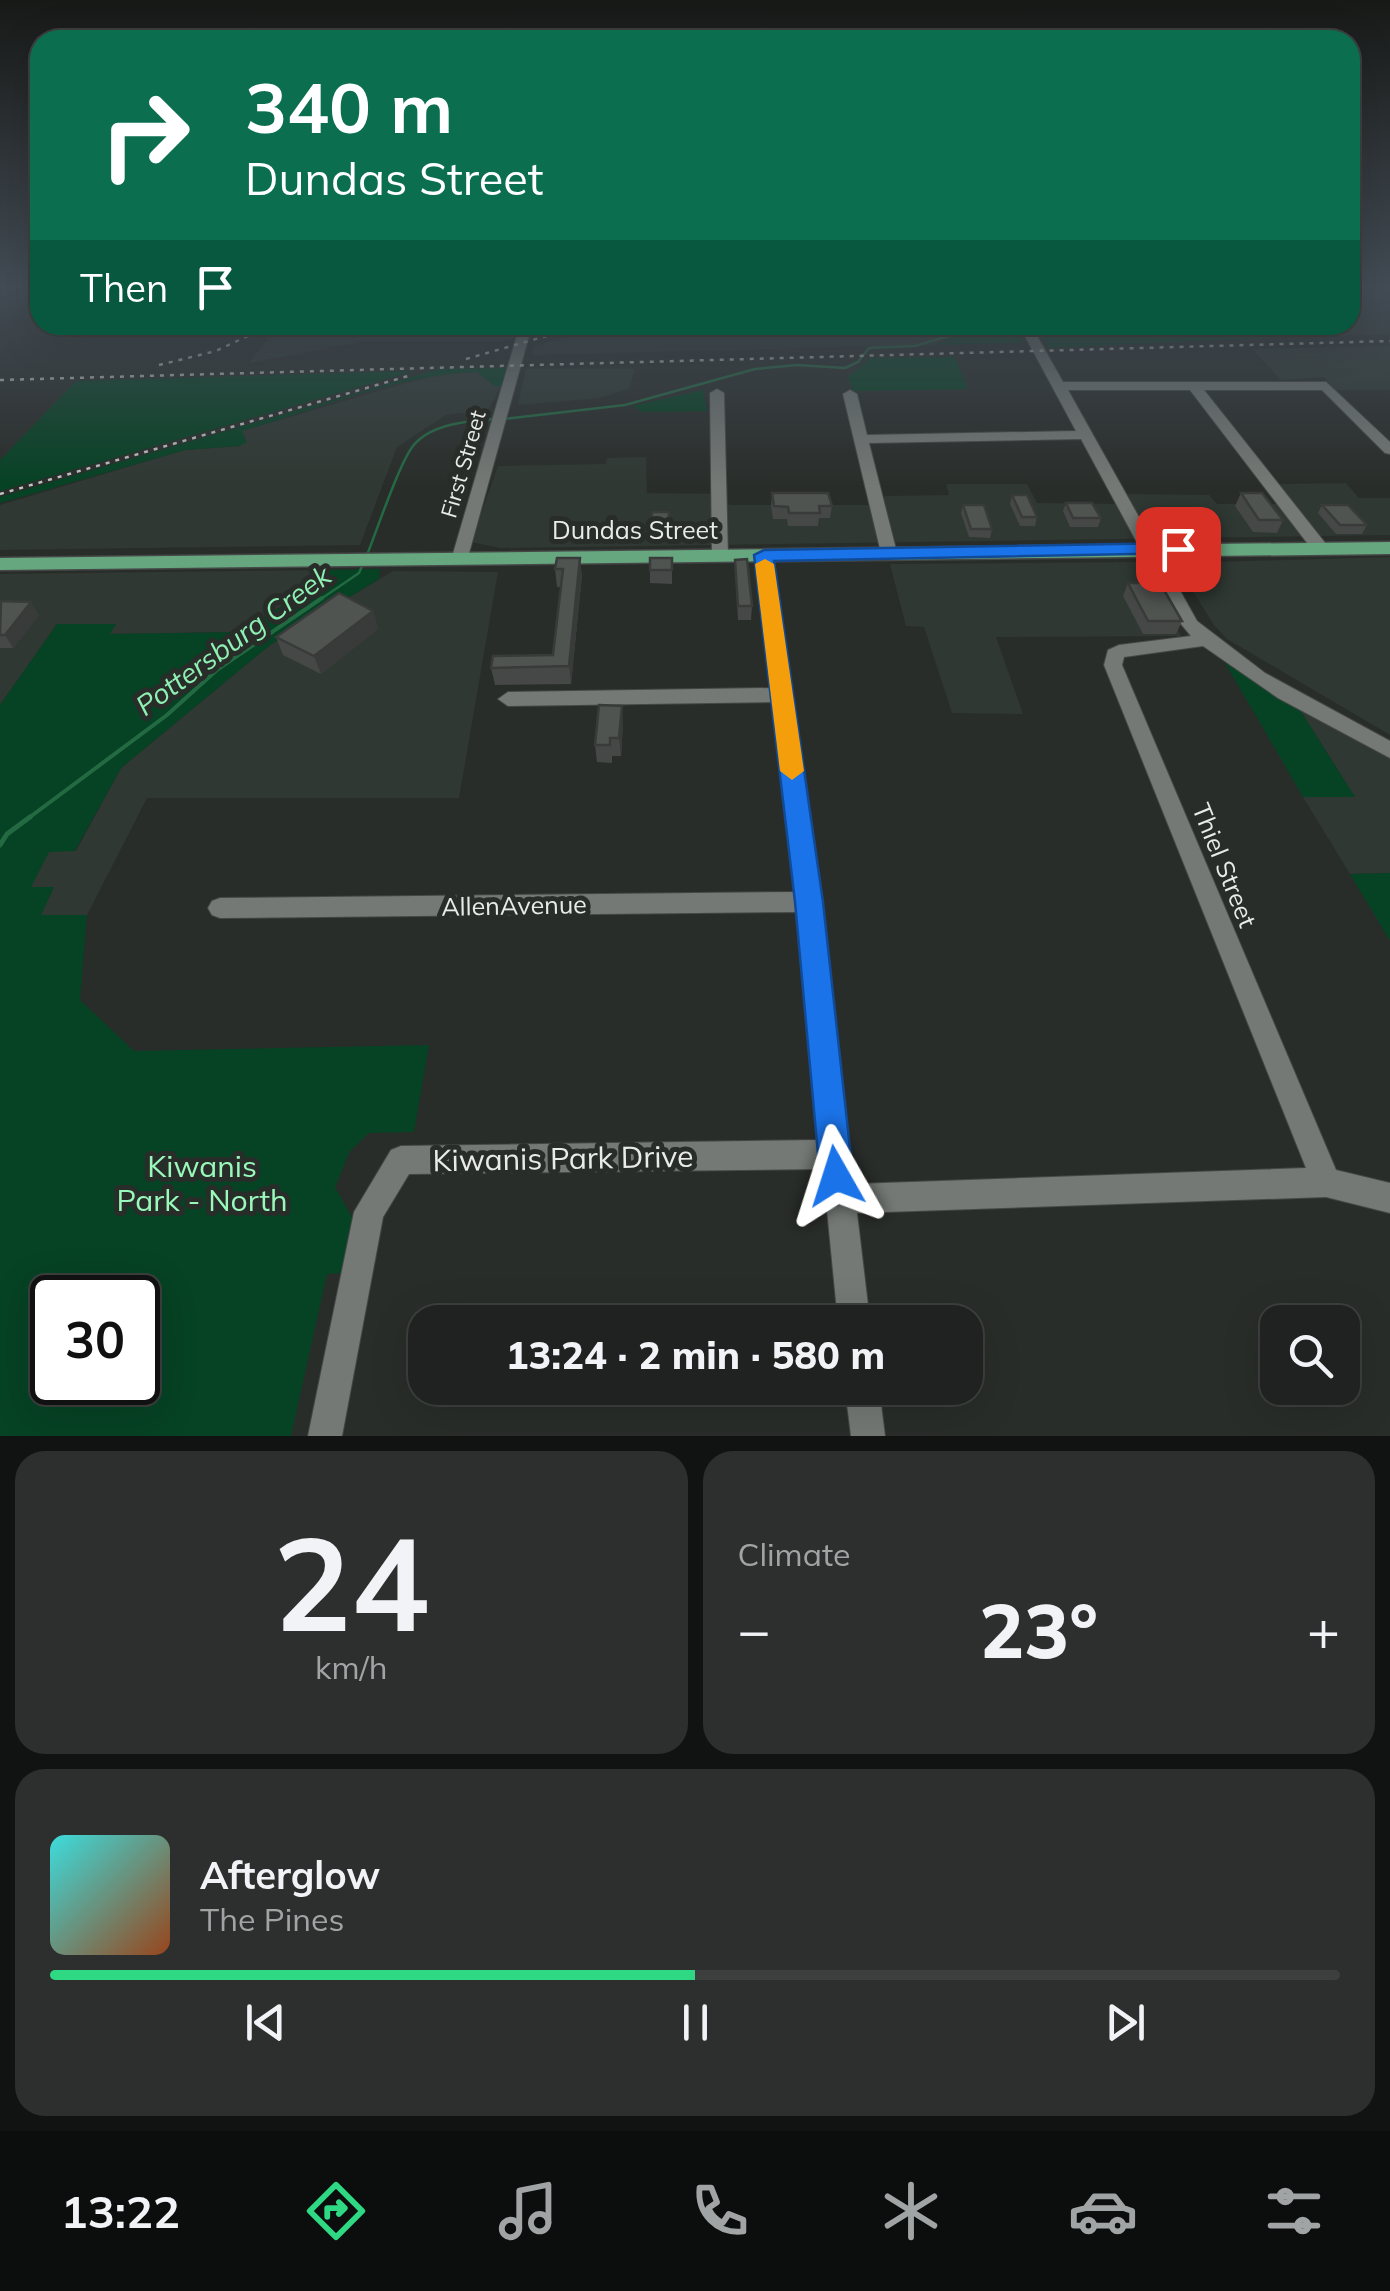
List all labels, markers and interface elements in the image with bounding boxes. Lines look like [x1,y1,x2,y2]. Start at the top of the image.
text: 340 m [245,63,453,151]
icon: right [80,70,210,200]
text: Dundas Street [245,150,543,206]
icon: arrive [188,260,243,315]
text: Then [80,264,168,312]
street label: First Street [434,407,492,521]
pin [1136,507,1221,592]
street label: Dundas Street [552,514,718,545]
icon: arrive [1151,522,1206,577]
water label: Pottersburg Creek [129,556,339,723]
street label: Thiel Street [1186,798,1264,932]
street label: AllenAvenue [441,888,587,922]
position arrow [784,1124,888,1228]
street label: Kiwanis Park Drive [432,1137,694,1179]
park label: Kiwanis Park - North [117,1147,287,1219]
speed limit sign: 30 [30,1275,160,1405]
map controls [1260,1305,1360,1405]
button: search [1260,1305,1360,1405]
text: 13:24 · 2 min · 580 m [506,1331,885,1379]
text: 24 [273,1500,429,1664]
text: Climate [738,1534,850,1574]
text: 23° [979,1583,1098,1677]
text: − [738,1595,771,1664]
text: + [1307,1595,1340,1664]
text: km/h [315,1647,387,1687]
text: Afterglow [200,1851,380,1899]
text: The Pines [200,1899,344,1939]
icon: previous [238,1995,293,2050]
icon: pause [668,1995,723,2050]
icon: next [1098,1995,1153,2050]
icon: directions [301,2176,371,2246]
icon: music [493,2176,563,2246]
icon: phone [685,2176,755,2246]
icon: climate [876,2176,946,2246]
icon: car [1068,2176,1138,2246]
icon: filters [1259,2176,1329,2246]
text: 13:22 [61,2183,180,2239]

